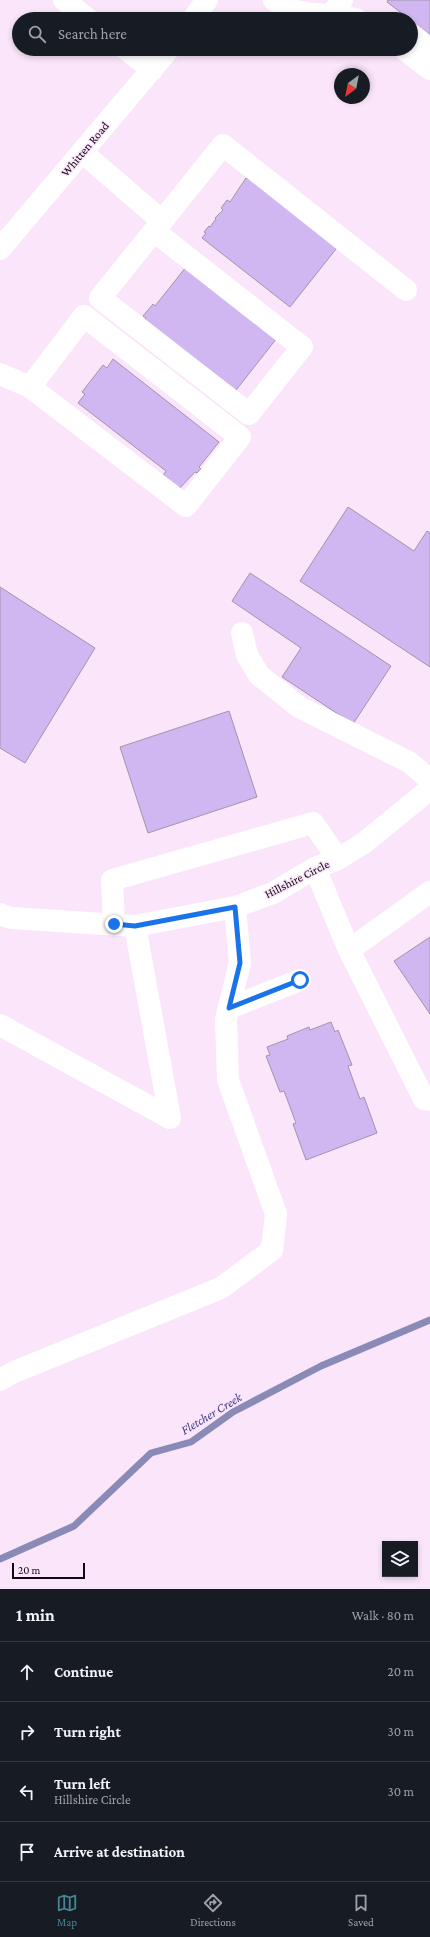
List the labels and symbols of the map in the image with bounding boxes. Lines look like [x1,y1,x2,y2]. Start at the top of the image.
north arrow [334,68,370,104]
street label: Whitten Road [58,118,112,179]
street label: Hillshire Circle [262,857,332,901]
route end [105,915,123,933]
route start [291,971,309,989]
water label: Fletcher Creek [178,1389,246,1438]
scale bar [12,1561,85,1580]

